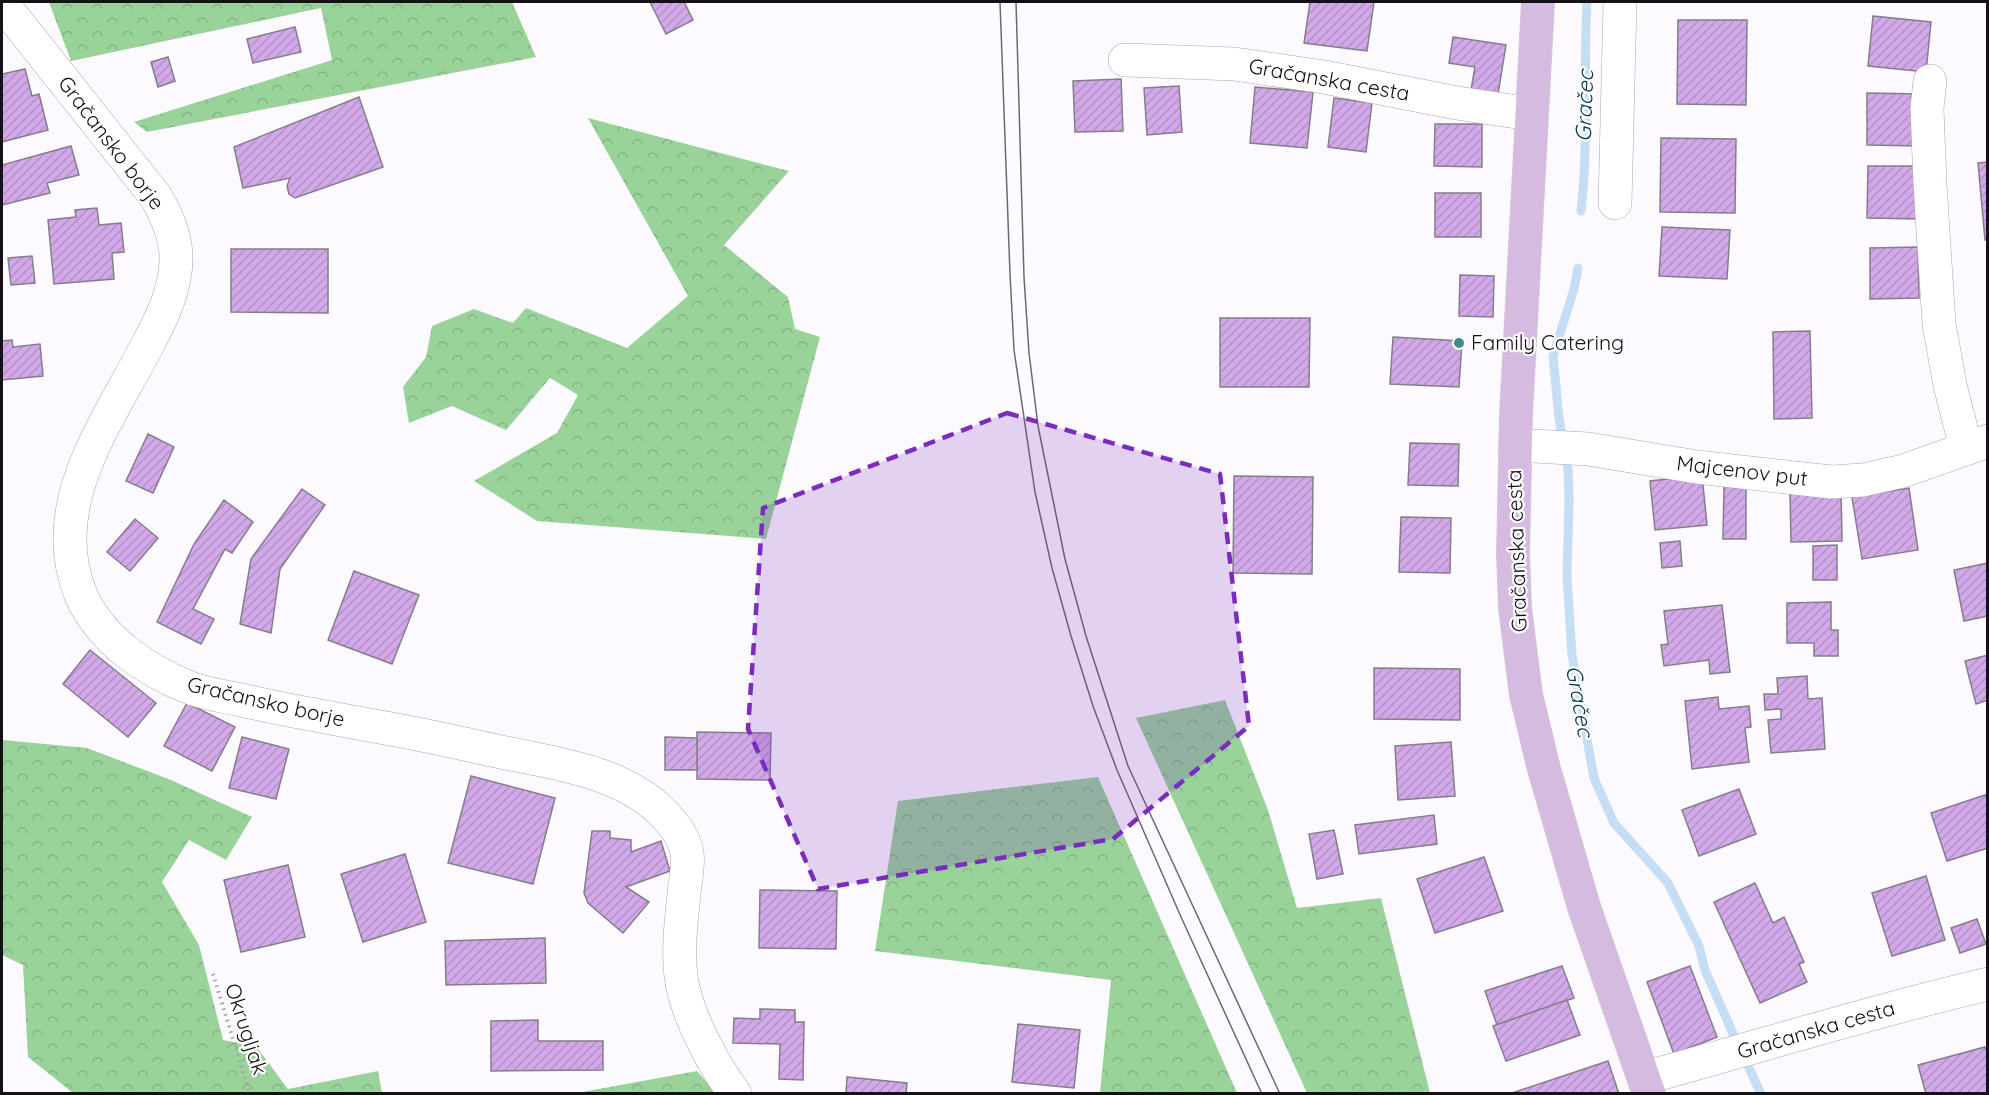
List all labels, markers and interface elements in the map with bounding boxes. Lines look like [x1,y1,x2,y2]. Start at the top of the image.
street label: Gračanska cesta [1247,52,1412,106]
water label: Gračec [1569,67,1599,142]
street label: Gračansko borje [53,70,171,214]
place label: Family Catering [1471,329,1624,355]
marker: Family Catering [1452,336,1466,350]
street label: Majcenov put [1675,449,1809,491]
street label: Gračanska cesta [1500,469,1532,633]
water label: Gračec [1560,663,1600,741]
street label: Gračansko borje [185,670,347,732]
street label: Okrugljak [220,980,274,1078]
street label: Gračanska cesta [1734,994,1898,1064]

